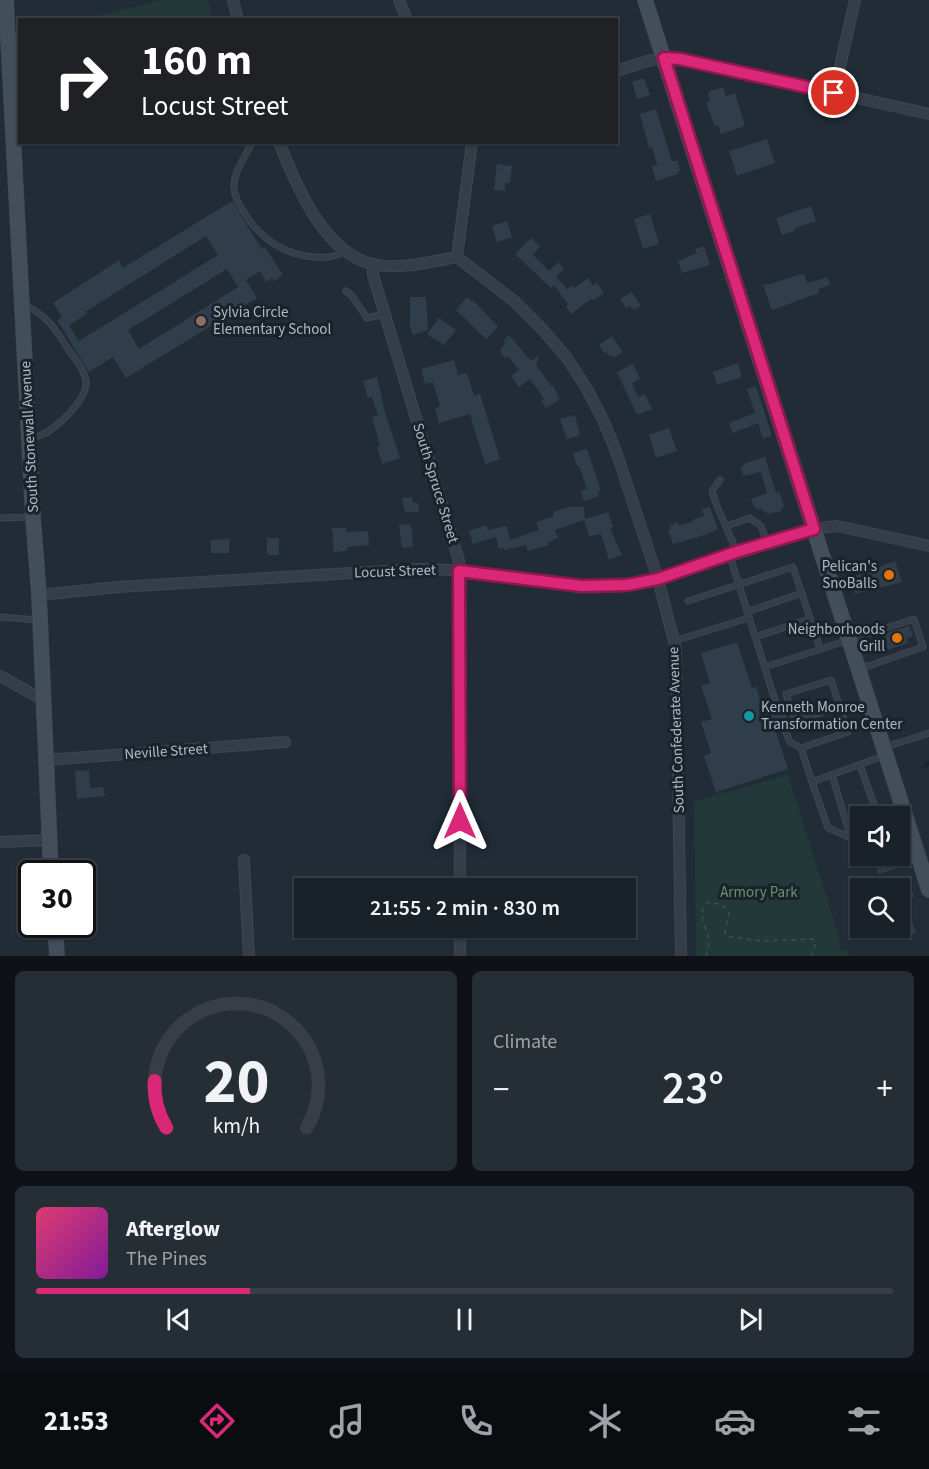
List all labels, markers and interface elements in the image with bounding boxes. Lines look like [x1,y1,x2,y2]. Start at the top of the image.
text: 160 m [141,31,252,91]
icon: right [42,42,120,120]
pin [808,67,859,118]
icon: arrive [817,76,850,109]
text: Locust Street [141,87,288,126]
place label: Sylvia Circle Elementary School [213,302,331,340]
marker: Sylvia Circle Elementary School [194,314,208,328]
street label: South Stonewall Avenue [15,361,44,513]
street label: South Spruce Street [407,420,464,546]
place label: Pelican's SnoBalls [822,556,877,594]
street label: Locust Street [354,560,436,583]
marker: Pelican's SnoBalls [882,568,896,582]
place label: Neighborhoods Grill [788,619,885,657]
marker: Neighborhoods Grill [890,631,904,645]
street label: South Confederate Avenue [663,646,690,814]
place label: Kenneth Monroe Transformation Center [761,697,903,735]
marker: Kenneth Monroe Transformation Center [742,709,756,723]
street label: Neville Street [124,738,208,765]
position arrow [428,789,492,853]
map controls [850,806,910,938]
button: sound [850,806,910,866]
speed limit sign: 30 [18,860,96,938]
button: search [850,878,910,938]
park label: Armory Park [720,882,798,903]
text: 21:55 · 2 min · 830 m [370,892,560,924]
text: Climate [493,1028,557,1056]
text: 20 [203,1038,269,1127]
text: 23° [662,1057,724,1121]
text: − [493,1066,509,1113]
text: + [877,1066,893,1113]
text: km/h [212,1111,260,1142]
text: Afterglow [126,1213,220,1245]
text: The Pines [126,1245,207,1273]
icon: previous [162,1303,195,1336]
icon: pause [448,1303,481,1336]
icon: next [734,1303,767,1336]
icon: directions [196,1400,238,1442]
icon: music [326,1400,368,1442]
icon: phone [455,1400,497,1442]
icon: climate [584,1400,626,1442]
icon: car [714,1400,756,1442]
icon: filters [843,1400,885,1442]
text: 21:53 [44,1402,109,1441]

